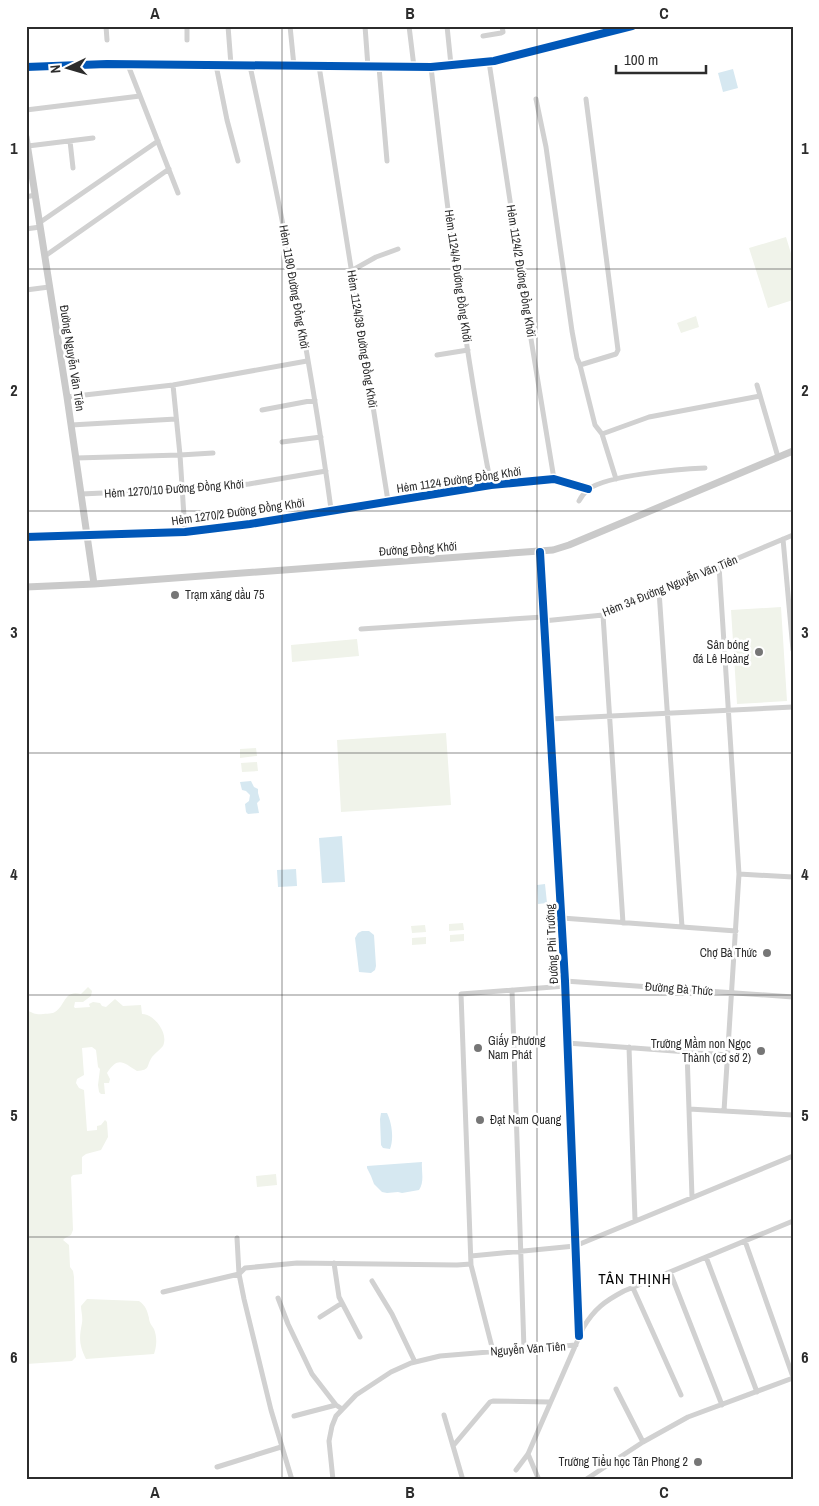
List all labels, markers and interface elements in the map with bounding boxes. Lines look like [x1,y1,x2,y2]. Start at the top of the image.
text: A [150,2,160,24]
text: B [405,2,415,24]
text: C [659,2,669,24]
north arrow [42,42,92,92]
scale bar [616,42,706,74]
text: 100 m [624,49,658,70]
text: N [46,64,64,74]
text: 1 [10,137,18,159]
text: 1 [801,137,809,159]
street label: Hẻm 1124/2 Đường Đồng Khởi [503,204,539,338]
street label: Hẻm 1124/4 Đường Đồng Khởi [441,209,475,343]
street label: Hẻm 1190 Đường Đồng Khởi [275,224,313,350]
street label: Hẻm 1124/38 Đường Đồng Khởi [343,269,381,409]
street label: Đường Nguyễn Văn Tiên [56,304,88,412]
text: 2 [10,379,18,401]
text: 2 [801,379,809,401]
street label: Hẻm 1124 Đường Đồng Khởi [396,463,522,497]
street label: Hẻm 1270/10 Đường Đồng Khởi [104,476,244,502]
street label: Hẻm 1270/2 Đường Đồng Khởi [170,495,306,529]
street label: Đường Đồng Khởi [378,538,458,560]
street label: Hẻm 34 Đường Nguyễn Văn Tiên [600,552,740,620]
place label: Trạm xăng dầu 75 [185,587,265,603]
marker: Trạm xăng dầu 75 [169,589,181,601]
text: 3 [10,621,18,643]
text: 3 [801,621,809,643]
place label: Sân bóng đá Lê Hoàng [693,637,750,667]
marker: Sân bóng đá Lê Hoàng [753,646,765,658]
text: 4 [10,863,18,885]
text: 4 [801,863,809,885]
street label: Đường Phi Trường [542,903,562,984]
place label: Chợ Bà Thức [700,945,757,961]
marker: Chợ Bà Thức [761,947,773,959]
street label: Đường Bà Thức [644,979,714,999]
place label: Giấy Phương Nam Phát [488,1033,546,1063]
place label: Trường Mầm non Ngọc Thành (cơ sở 2) [651,1036,751,1066]
marker: Giấy Phương Nam Phát [472,1042,484,1054]
marker: Trường Mầm non Ngọc Thành (cơ sở 2) [755,1045,767,1057]
text: 5 [10,1104,18,1126]
text: 5 [801,1104,809,1126]
place label: Đạt Nam Quang [490,1112,562,1128]
marker: Đạt Nam Quang [474,1114,486,1126]
district label: TÂN THỊNH [598,1268,672,1289]
street label: Nguyễn Văn Tiên [490,1338,566,1360]
text: 6 [10,1346,18,1368]
text: 6 [801,1346,809,1368]
place label: Trường Tiểu học Tân Phong 2 [559,1454,688,1470]
marker: Trường Tiểu học Tân Phong 2 [692,1456,704,1468]
text: A [150,1481,160,1503]
text: B [405,1481,415,1503]
text: C [659,1481,669,1503]

